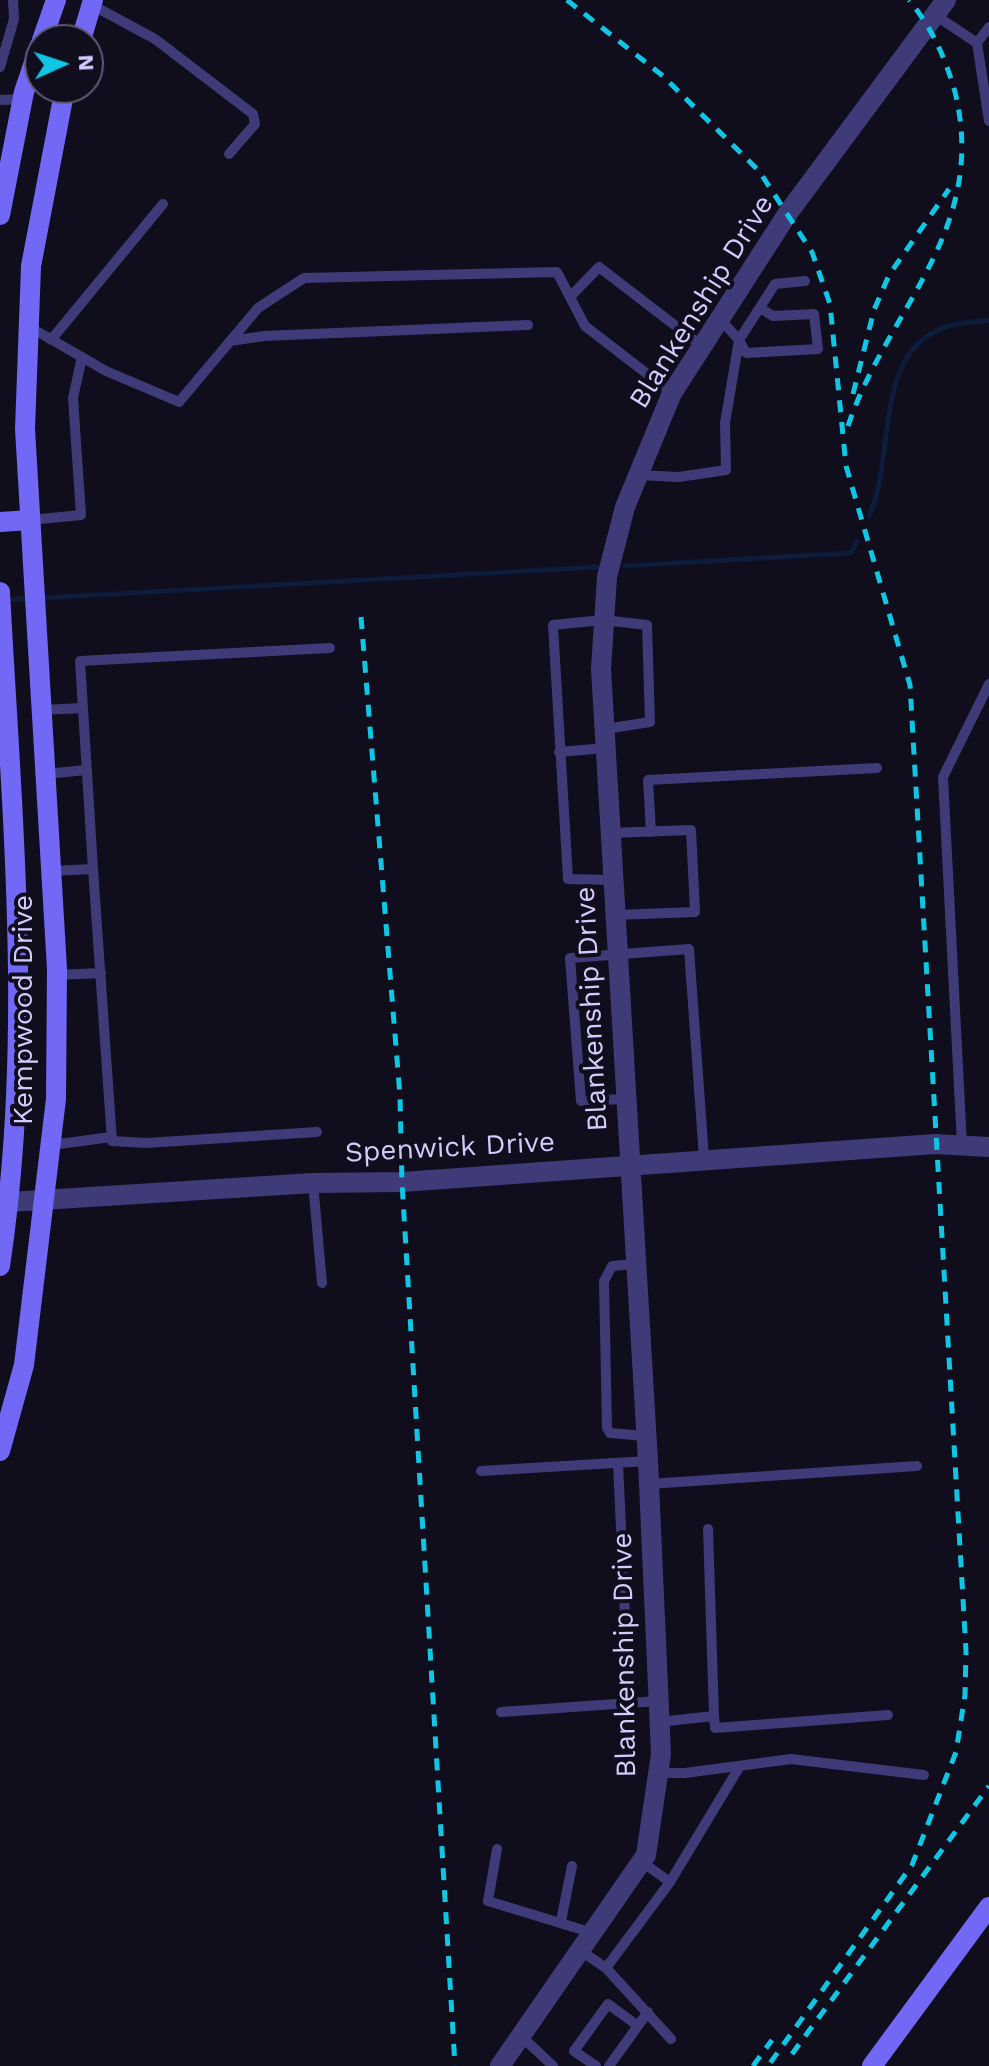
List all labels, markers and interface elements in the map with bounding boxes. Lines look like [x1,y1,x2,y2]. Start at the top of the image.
north arrow [24,24,104,104]
text: N [74,54,99,72]
street label: Blankenship Drive [623,189,781,415]
street label: Blankenship Drive [569,886,615,1132]
street label: Kempwood Drive [7,895,41,1125]
street label: Spenwick Drive [344,1126,556,1170]
street label: Blankenship Drive [606,1532,644,1778]

